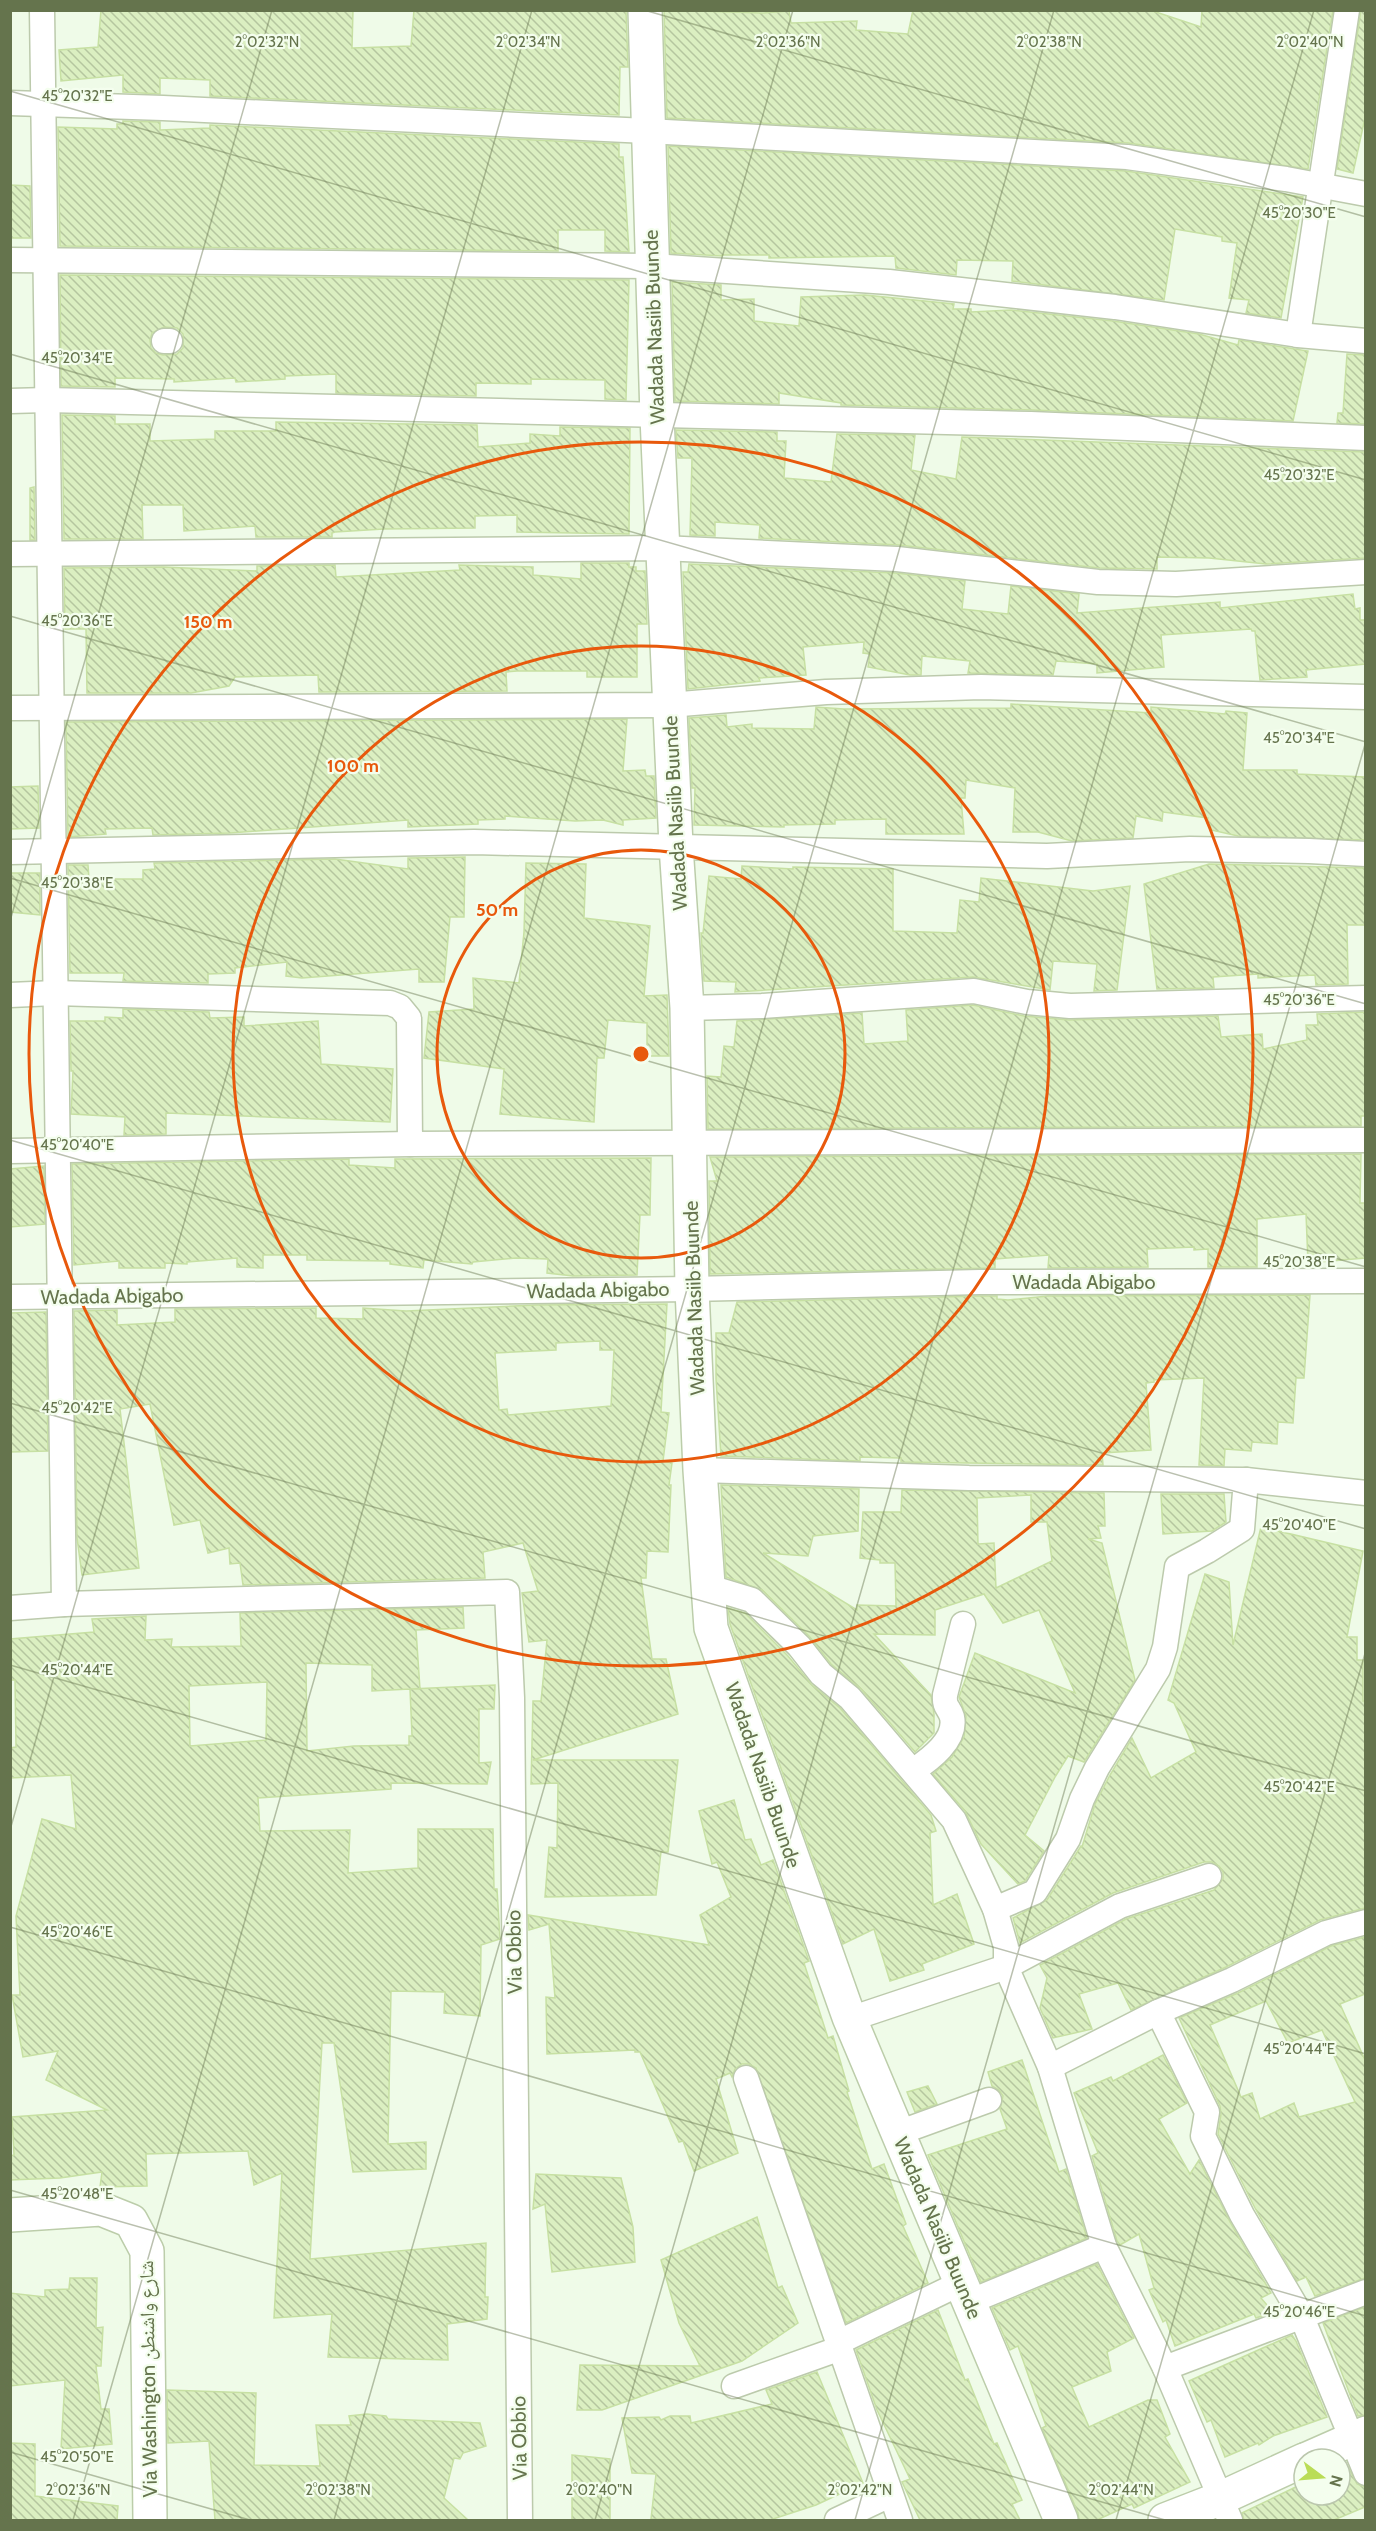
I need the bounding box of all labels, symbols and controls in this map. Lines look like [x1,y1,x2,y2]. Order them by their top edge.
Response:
text: 2°02'32"N [235,33,299,51]
text: 2°02'34"N [495,33,561,51]
text: 2°02'36"N [755,33,821,51]
text: 2°02'38"N [1016,33,1082,51]
text: 2°02'40"N [1276,33,1344,51]
text: 45°20'32"E [41,87,113,105]
text: 45°20'30"E [1262,204,1336,222]
street label: Wadada Nasiib Buunde [639,229,669,425]
text: 45°20'34"E [41,349,113,367]
text: 45°20'32"E [1263,466,1335,484]
text: 150 m [184,611,232,633]
text: 45°20'36"E [41,612,113,630]
street label: Wadada Nasiib Buunde [658,715,692,911]
text: 45°20'34"E [1263,729,1335,747]
text: 100 m [327,755,379,777]
text: 45°20'38"E [41,874,113,892]
text: 50 m [476,899,518,921]
text: 45°20'36"E [1263,991,1335,1009]
centre of rings [631,1044,651,1064]
text: 45°20'40"E [40,1136,114,1154]
street label: Wadada Nasiib Buunde [679,1200,709,1396]
text: 45°20'38"E [1263,1253,1335,1271]
street label: Wadada Abigabo [1013,1270,1155,1294]
street label: Wadada Abigabo [526,1277,670,1303]
street label: Wadada Abigabo [40,1283,184,1309]
text: 45°20'42"E [41,1399,113,1417]
text: 45°20'40"E [1262,1516,1336,1534]
text: 45°20'44"E [41,1661,113,1679]
street label: Wadada Nasiib Buunde [720,1679,806,1871]
text: 45°20'42"E [1263,1778,1335,1796]
street label: Via Obbio [501,1910,527,1994]
text: 45°20'46"E [41,1923,113,1941]
text: 45°20'44"E [1263,2040,1335,2058]
street label: Wadada Nasiib Buunde [889,2134,987,2322]
text: 45°20'48"E [41,2185,113,2203]
street label: Via Washington شارع واشنطن [134,2260,163,2498]
text: 45°20'46"E [1263,2303,1335,2321]
street label: Via Obbio [506,2396,532,2480]
north arrow [1292,2447,1352,2507]
text: 45°20'50"E [40,2448,114,2466]
text: N [1325,2473,1347,2489]
text: 2°02'36"N [45,2481,111,2499]
text: 2°02'38"N [305,2481,371,2499]
text: 2°02'40"N [565,2481,633,2499]
text: 2°02'42"N [828,2481,892,2499]
text: 2°02'44"N [1088,2481,1154,2499]

